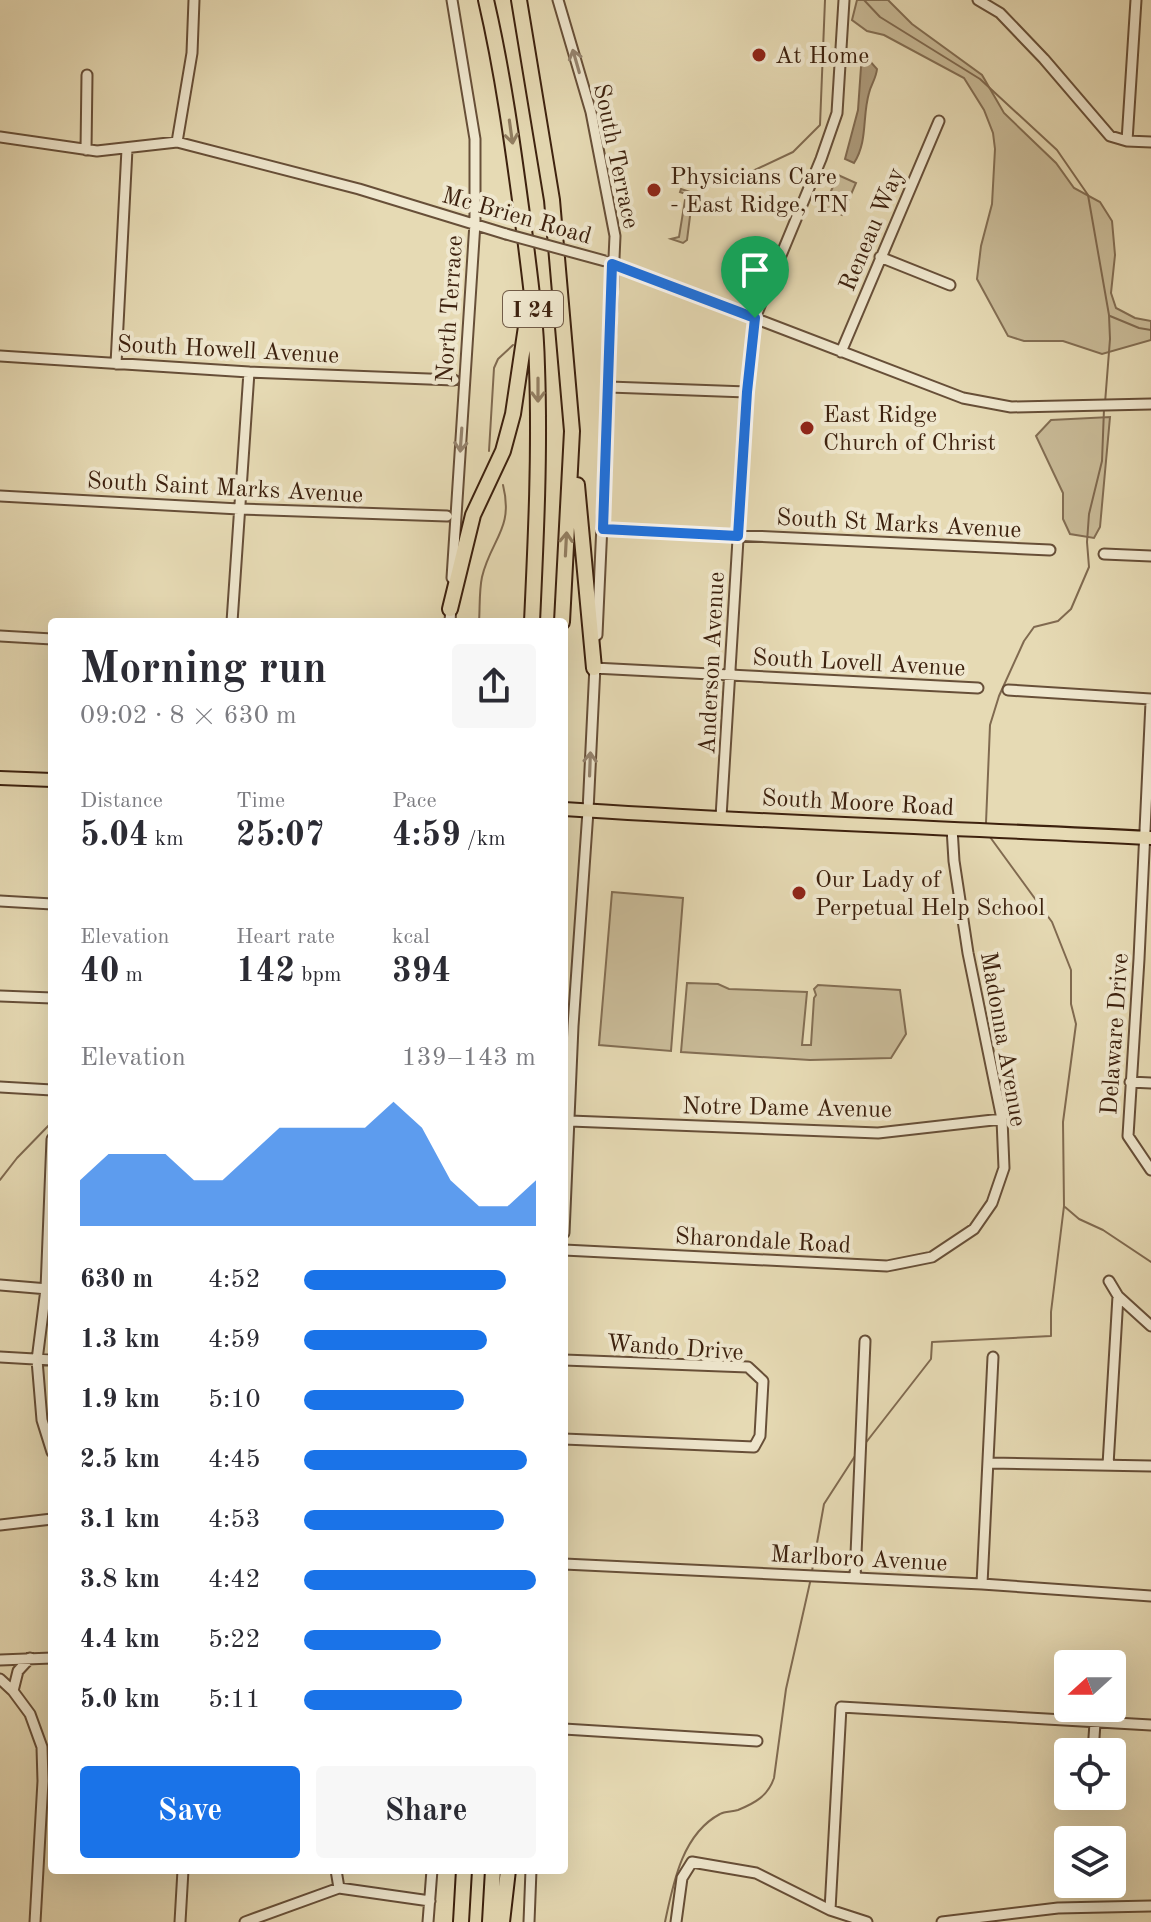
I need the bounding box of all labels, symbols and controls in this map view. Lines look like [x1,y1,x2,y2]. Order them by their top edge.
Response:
place label: At Home [775,45,869,69]
marker: At Home [750,46,768,64]
one-way arrow [568,49,583,75]
street label: South Terrace [588,82,642,231]
one-way arrow [504,118,519,144]
street label: Reneau Way [836,164,910,295]
place label: Physicians Care - East Ridge, TN [670,166,849,218]
marker: Physicians Care - East Ridge, TN [645,181,663,199]
street label: Mc Brien Road [439,184,594,250]
street label: North Terrace [434,234,468,384]
pin [721,236,789,318]
icon: arrive [733,248,777,292]
road number: I 24 [503,291,563,327]
street label: South Howell Avenue [116,333,340,369]
one-way arrow [530,376,545,403]
place label: East Ridge Church of Christ [823,404,996,456]
marker: East Ridge Church of Christ [798,419,816,437]
one-way arrow [453,426,468,453]
street label: South Saint Marks Avenue [86,470,364,508]
street label: South St Marks Avenue [776,507,1022,543]
one-way arrow [559,531,574,558]
street label: Anderson Avenue [696,571,730,755]
button: share [452,644,536,728]
street label: South Lovell Avenue [752,646,966,682]
text: Morning run [80,648,327,692]
text: 09:02 · 8 × 630 m [80,703,297,729]
one-way arrow [583,751,598,778]
street label: South Moore Road [761,787,955,821]
text: Distance [80,790,163,812]
text: Time [236,790,285,812]
text: Pace [392,790,437,812]
text: 5.04 [80,819,149,853]
text: 25:07 [236,819,324,853]
text: 4:59 [392,819,461,853]
text: km [149,828,184,850]
text: /km [461,828,506,850]
place label: Our Lady of Perpetual Help School [815,869,1045,921]
marker: Our Lady of Perpetual Help School [790,884,808,902]
text: Elevation [80,926,170,948]
text: Heart rate [236,926,335,948]
text: kcal [392,926,430,948]
street label: Madonna Avenue [975,950,1029,1129]
street label: Delaware Drive [1098,952,1134,1116]
text: 40 [80,955,119,989]
text: 142 [236,955,295,989]
text: 394 [392,955,451,989]
text: m [119,964,143,986]
text: bpm [295,964,341,986]
text: Elevation [80,1045,186,1071]
text: 139–143 m [401,1045,536,1071]
street label: Notre Dame Avenue [682,1095,892,1123]
street label: Sharondale Road [674,1225,852,1259]
text: 630 m [80,1267,153,1293]
text: 4:52 [208,1267,261,1293]
text: 1.3 km [80,1327,160,1353]
text: 4:59 [208,1327,261,1353]
street label: Wando Drive [606,1332,744,1366]
text: 1.9 km [80,1387,160,1413]
text: 5:10 [208,1387,261,1413]
text: 2.5 km [80,1447,160,1473]
text: 4:45 [208,1447,261,1473]
text: 3.1 km [80,1507,160,1533]
text: 4:53 [208,1507,261,1533]
street label: Marlboro Avenue [770,1543,948,1577]
text: 3.8 km [80,1567,160,1593]
text: 4:42 [208,1567,261,1593]
text: 4.4 km [80,1627,160,1653]
text: 5:22 [208,1627,261,1653]
north arrow [1054,1650,1126,1722]
map controls [1054,1650,1126,1898]
text: 5.0 km [80,1687,160,1713]
text: 5:11 [208,1687,261,1713]
button: locate [1054,1738,1126,1810]
button: Save [80,1766,300,1858]
button: Share [316,1766,536,1858]
button: layers [1054,1826,1126,1898]

